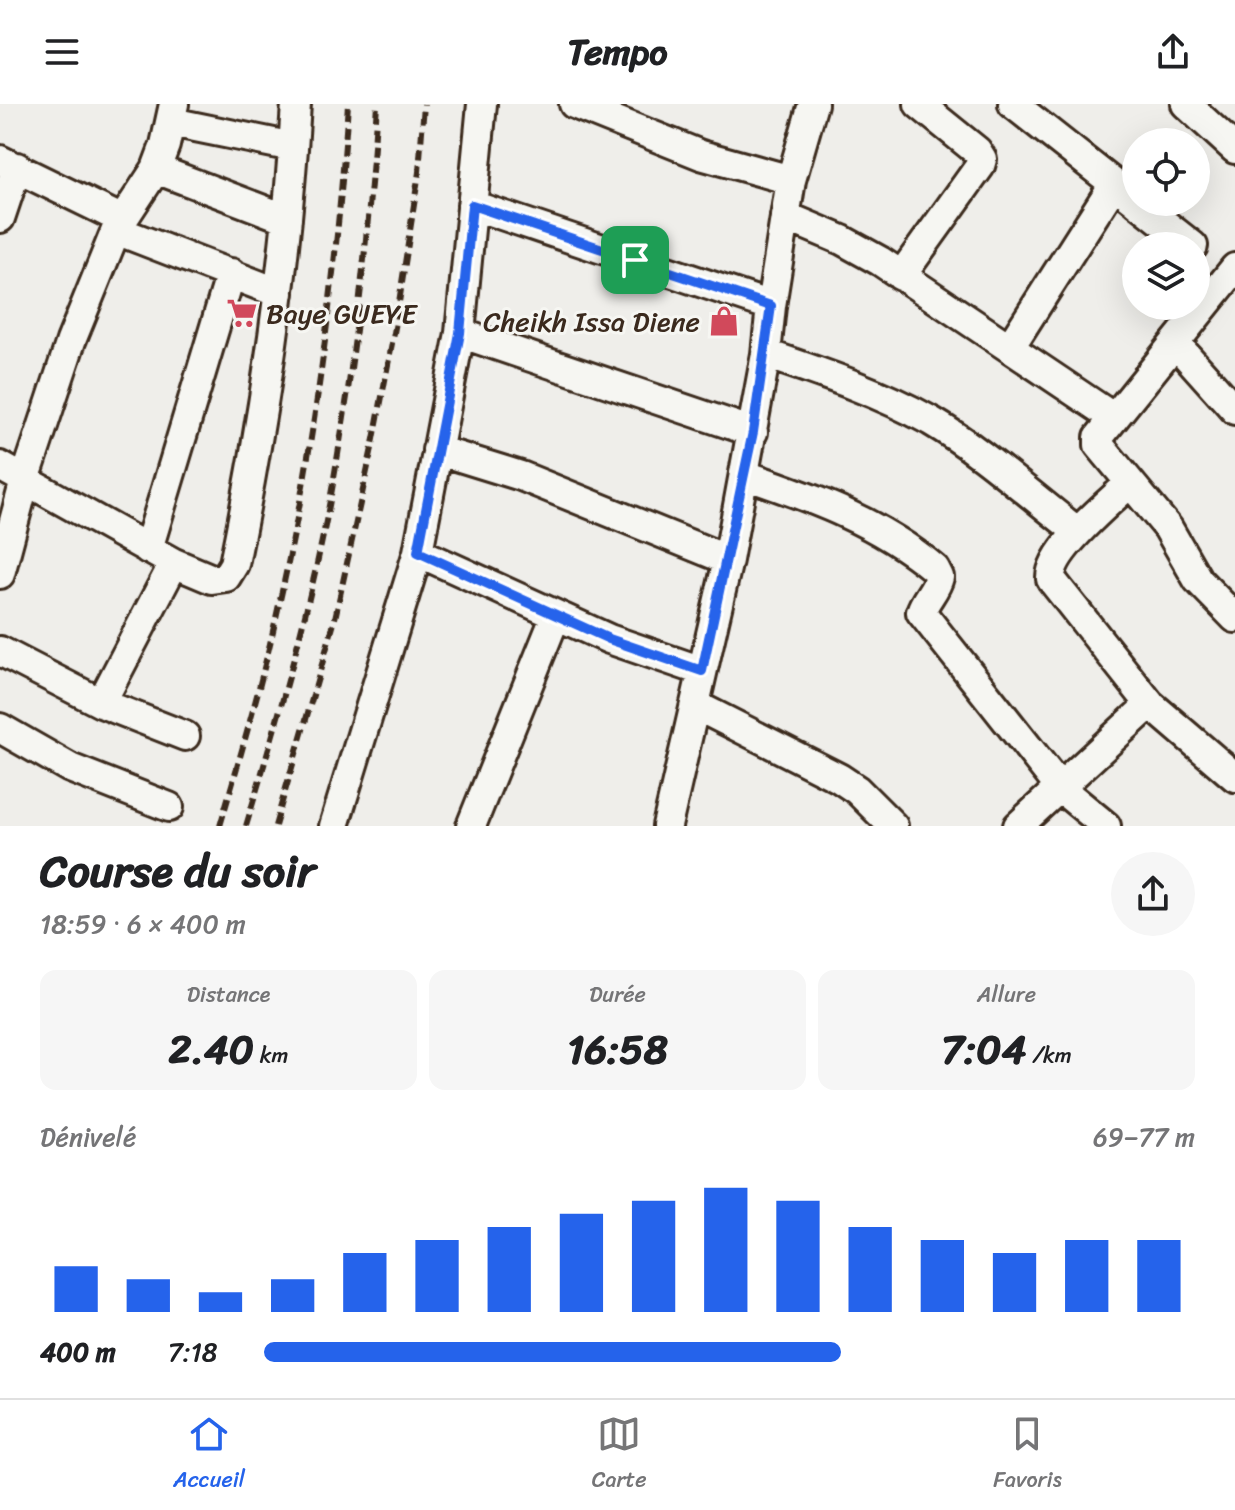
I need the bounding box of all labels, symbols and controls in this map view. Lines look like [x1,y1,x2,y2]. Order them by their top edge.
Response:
text: Tempo [567,20,668,84]
icon: menu [40,30,84,74]
icon: share [1151,30,1195,74]
map controls [1122,128,1210,320]
button: locate [1122,128,1210,216]
pin [601,226,669,294]
button: layers [1122,232,1210,320]
icon: arrive [613,238,657,282]
place label: Baye GUEYE [266,289,418,338]
supermarket icon: Baye GUEYE [225,296,259,330]
place label: Cheikh Issa Diene [483,297,700,346]
shop icon: Cheikh Issa Diene [707,304,741,338]
text: Course du soir [40,832,315,910]
button: share [1111,852,1195,936]
text: 18:59 · 6 × 400 m [40,901,246,947]
text: Distance [187,975,270,1014]
text: Durée [589,975,646,1014]
text: Allure [977,975,1036,1014]
text: 2.40 [169,1014,254,1085]
text: 16:58 [567,1014,668,1085]
text: 7:04 [941,1014,1026,1085]
text: km [254,1036,288,1075]
text: /km [1026,1036,1072,1075]
text: Dénivelé [40,1114,136,1160]
text: 69–77 m [1093,1114,1195,1160]
text: 400 m [40,1329,116,1375]
text: 7:18 [168,1329,218,1375]
tab: Accueil [173,1412,245,1499]
tab: Carte [592,1412,647,1499]
tab: Favoris [993,1412,1062,1499]

